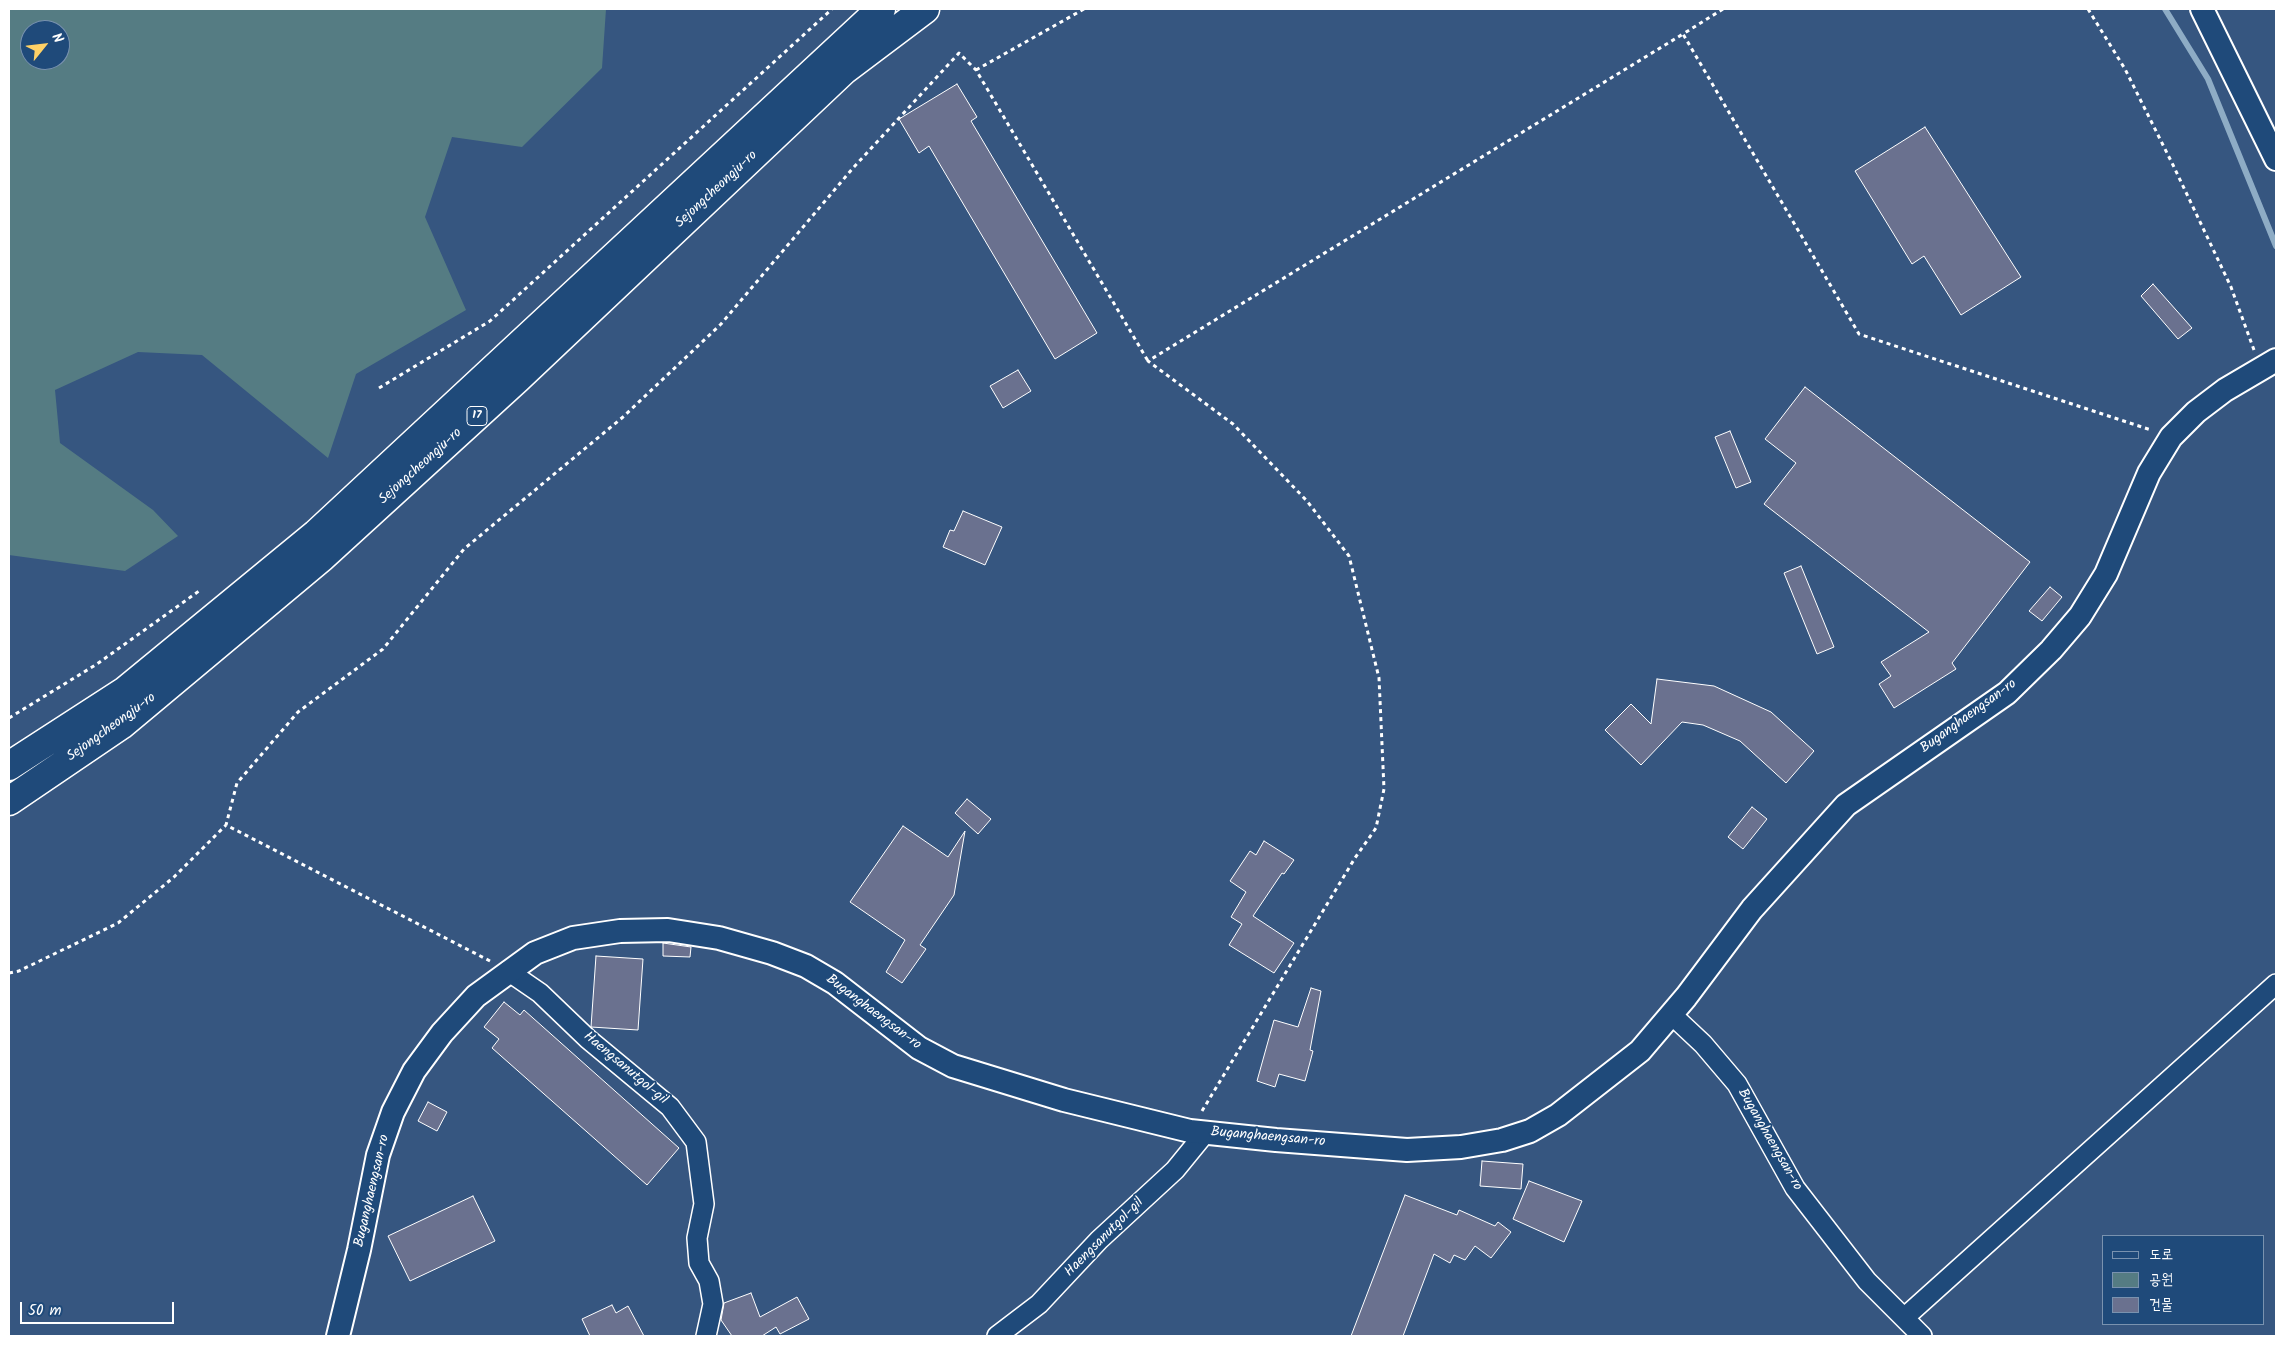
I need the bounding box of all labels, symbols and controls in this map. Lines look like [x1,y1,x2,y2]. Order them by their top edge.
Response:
north arrow [20,20,70,70]
text: N [45,29,69,47]
street label: Sejongcheongju-ro [673,148,761,232]
road number: 17 [467,406,487,426]
street label: Sejongcheongju-ro [376,425,466,509]
street label: Buganghaengsan-ro [1918,676,2020,758]
street label: Sejongcheongju-ro [64,690,160,766]
street label: Buganghaengsan-ro [822,972,924,1054]
street label: Haengsanutgol-gil [579,1029,671,1109]
street label: Buganghaengsan-ro [1733,1086,1805,1194]
street label: Buganghaengsan-ro [1210,1125,1326,1151]
street label: Buganghaengsan-ro [352,1133,394,1249]
street label: Haengsanutgol-gil [1062,1195,1148,1281]
legend [2102,1235,2265,1325]
text: 도로 [2149,1243,2173,1267]
text: 공원 [2149,1268,2173,1292]
scale bar [22,1292,176,1324]
text: 건물 [2149,1293,2173,1317]
text: 50 m [28,1299,62,1323]

